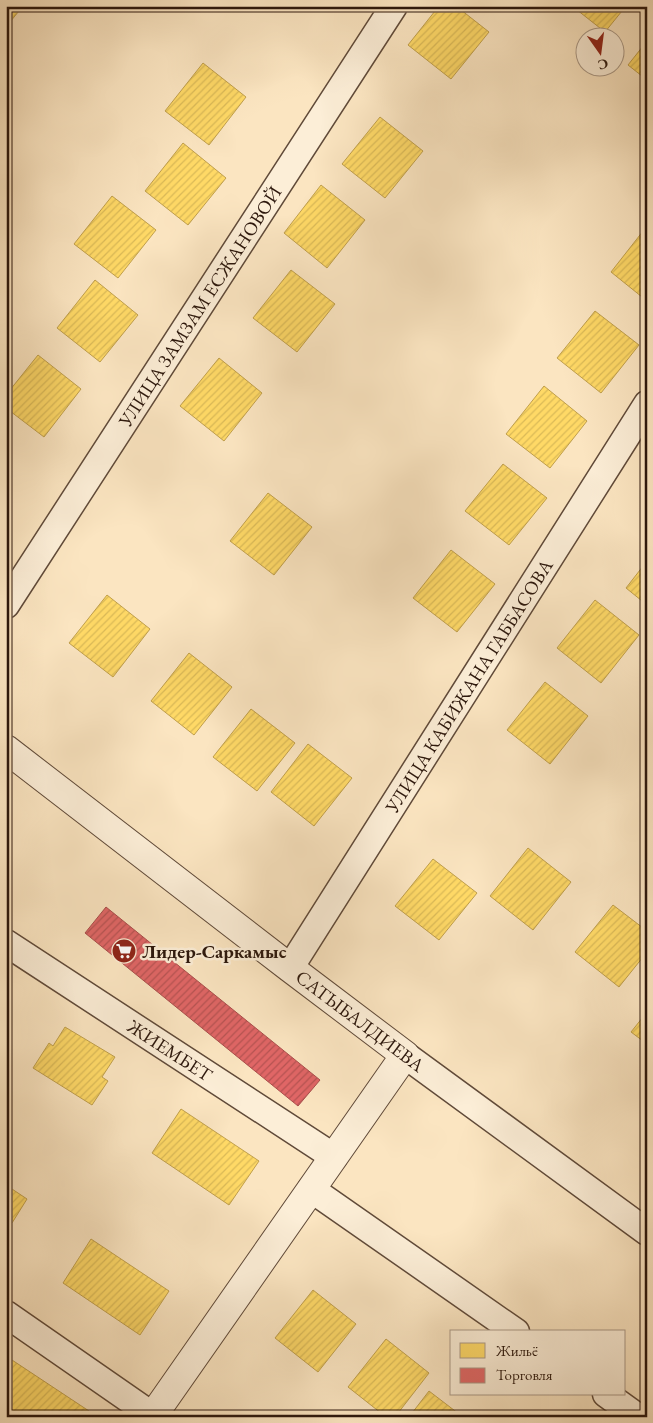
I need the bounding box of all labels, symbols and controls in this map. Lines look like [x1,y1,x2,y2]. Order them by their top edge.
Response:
north arrow [576,28,626,78]
text: С [596,55,610,75]
street label: УЛИЦА ЗАМЗАМ ЕСЖАНОВОЙ [112,181,287,432]
street label: УЛИЦА КАБИЖАНА ГАББАСОВА [378,553,559,818]
supermarket icon: Лидер-Саркамыс [111,938,137,964]
place label: Лидер-Саркамыс [142,939,287,964]
street label: САТЫБАЛДИЕВА [291,964,430,1078]
street label: ЖИЕМБЕТ [122,1013,218,1087]
legend [450,1330,626,1396]
text: Жильё [495,1341,538,1360]
text: Торговля [496,1365,553,1384]

